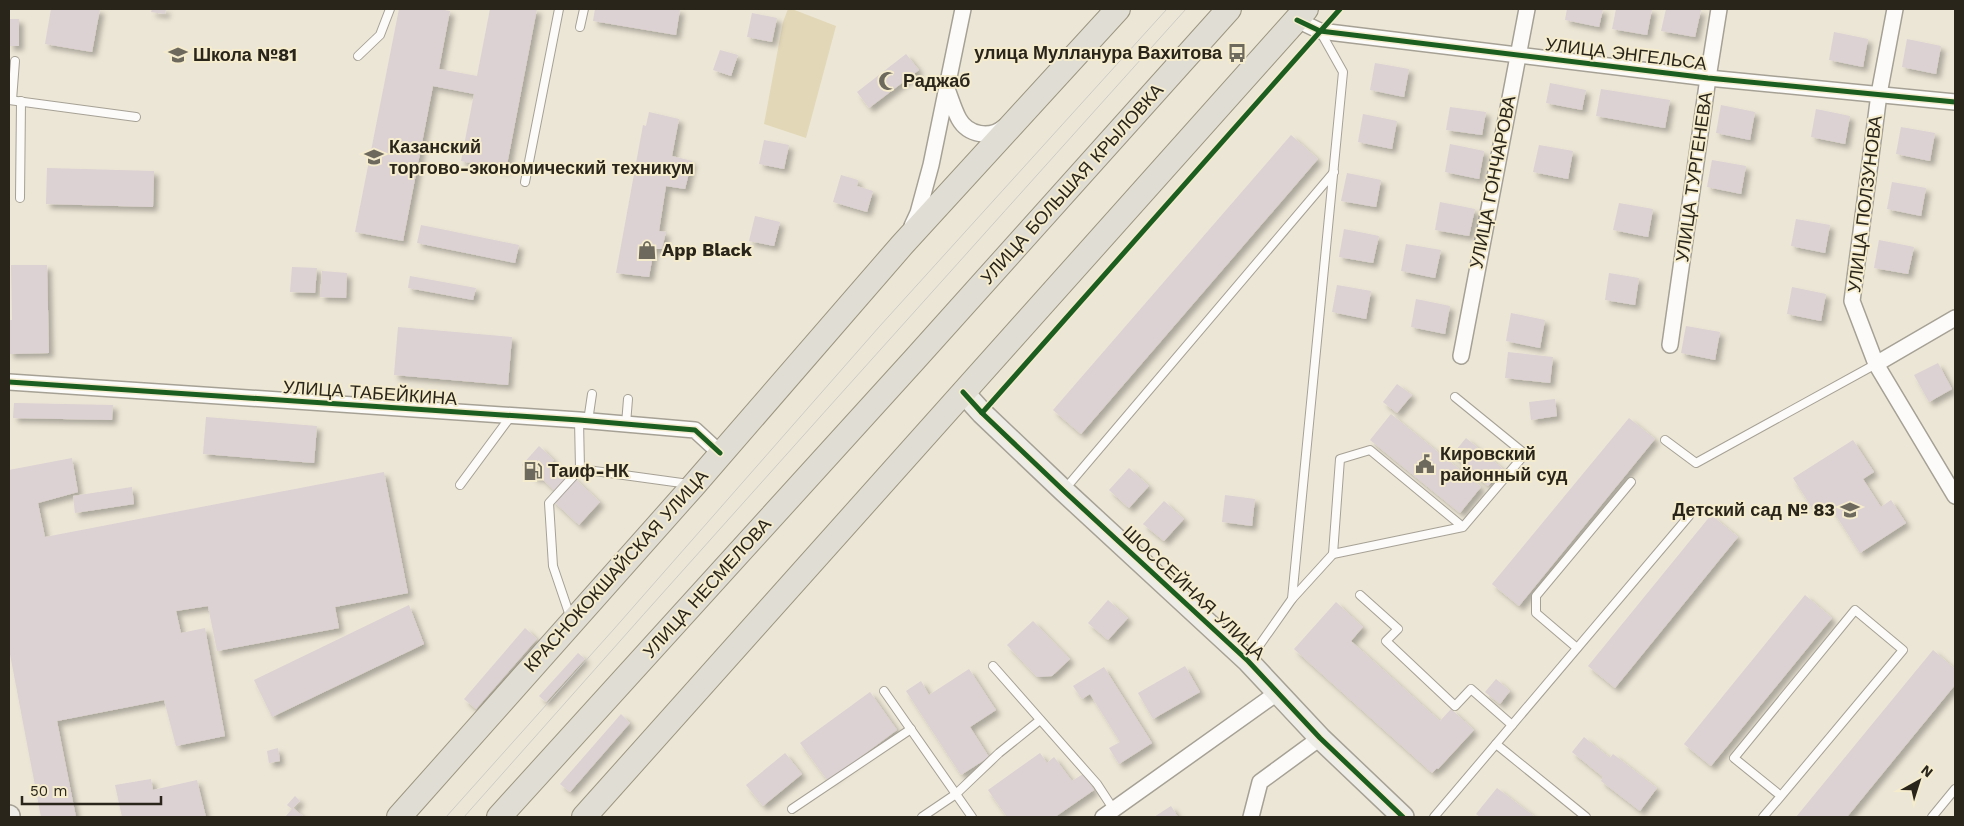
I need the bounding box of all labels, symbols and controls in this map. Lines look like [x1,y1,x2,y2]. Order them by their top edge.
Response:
street label: УЛИЦА ЭНГЕЛЬСА [1544,33,1708,74]
place label: улица Мулланура Вахитова [974,42,1223,63]
bus stop icon: улица Мулланура Вахитова [1226,42,1248,64]
school or university icon: Школа №81 [167,44,189,66]
place label: Школа №81 [193,44,297,65]
mosque icon: Раджаб [877,70,899,92]
place label: Раджаб [903,70,970,91]
street label: УЛИЦА БОЛЬШАЯ КРЫЛОВКА [976,79,1167,288]
street label: УЛИЦА ТУРГЕНЕВА [1671,90,1716,263]
street label: УЛИЦА ГОНЧАРОВА [1465,94,1520,270]
street label: УЛИЦА ПОЛЗУНОВА [1843,114,1886,294]
place label: Казанский торгово-экономический техникум [389,136,694,178]
school or university icon: Казанский торгово-экономический техникум [363,146,385,168]
shop icon: App Black [636,239,658,261]
place label: App Black [662,239,753,260]
street label: УЛИЦА ТАБЕЙКИНА [282,376,458,409]
place label: Кировский районный суд [1440,443,1568,485]
public building icon: Кировский районный суд [1414,453,1436,475]
fuel station icon: Таиф-НК [522,460,544,482]
place label: Таиф-НК [548,460,630,481]
street label: КРАСНОКОКШАЙСКАЯ УЛИЦА [519,465,712,676]
place label: Детский сад № 83 [1673,499,1835,520]
school or university icon: Детский сад № 83 [1839,499,1861,521]
street label: УЛИЦА НЕСМЕЛОВА [638,513,775,662]
street label: ШОССЕЙНАЯ УЛИЦА [1119,521,1270,664]
north arrow [1894,756,1944,806]
text: N [1918,761,1936,780]
scale bar [22,774,161,806]
text: 50 m [30,782,67,800]

